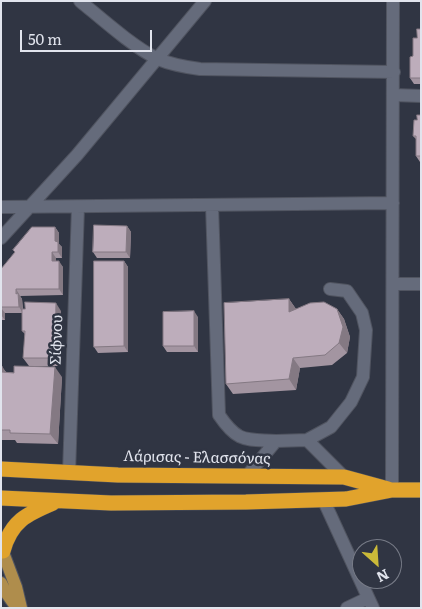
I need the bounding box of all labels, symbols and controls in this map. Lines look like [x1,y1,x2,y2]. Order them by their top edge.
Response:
scale bar [22,20,155,52]
text: 50 m [28,27,62,50]
street label: Σίφνου [47,314,67,366]
street label: Λάρισας - Ελασσόνας [123,448,271,468]
north arrow [352,539,402,589]
text: N [373,565,393,588]

